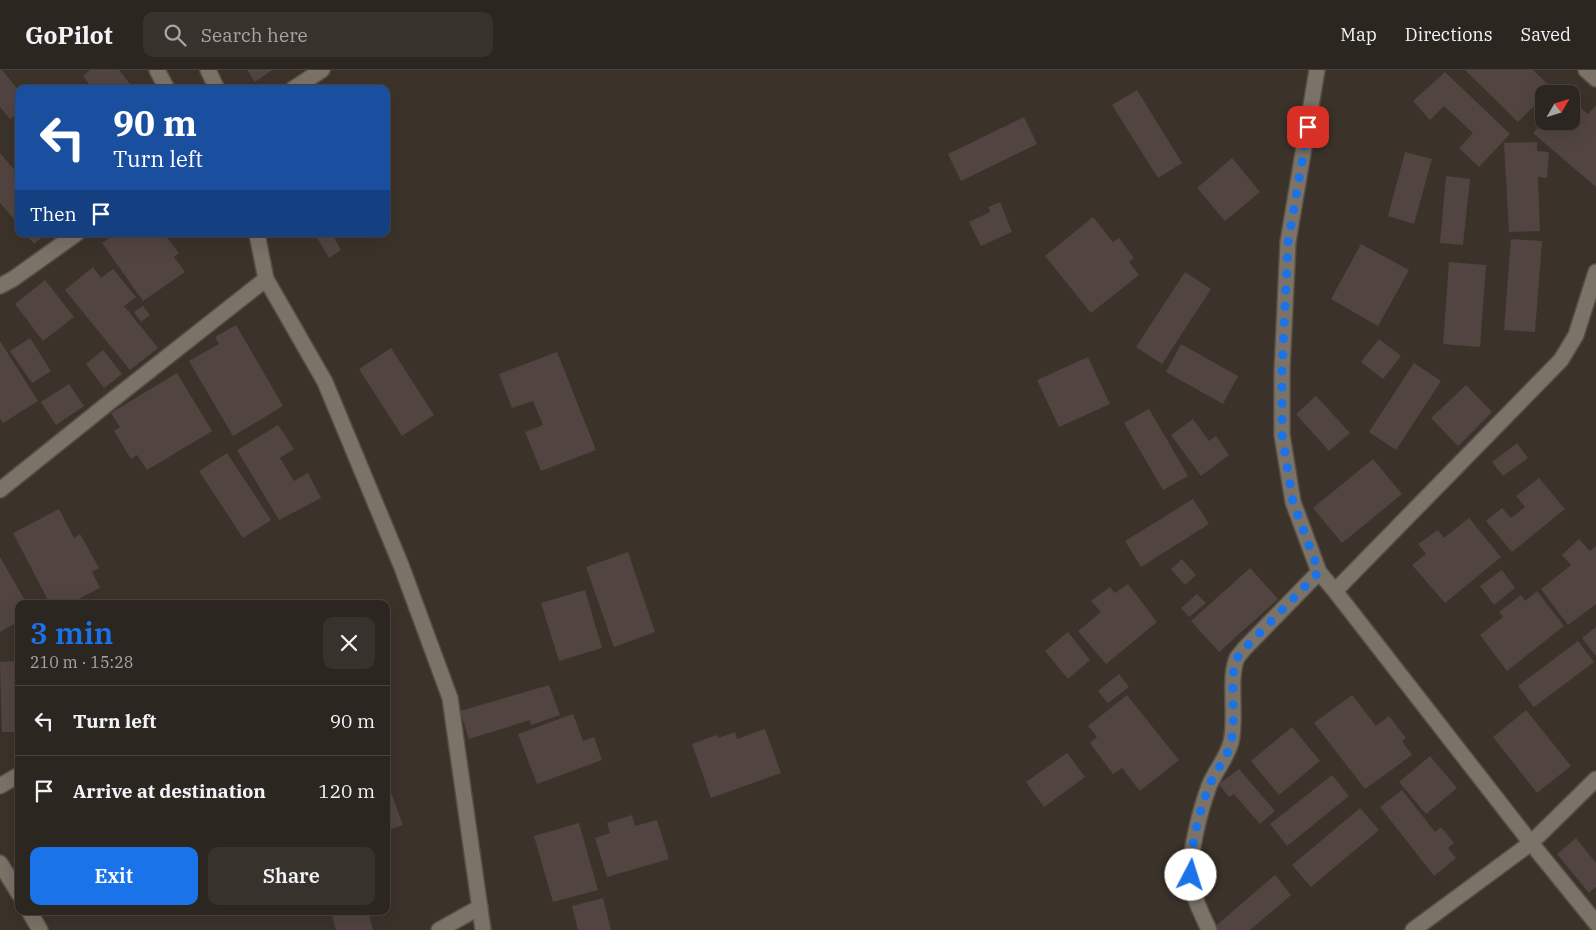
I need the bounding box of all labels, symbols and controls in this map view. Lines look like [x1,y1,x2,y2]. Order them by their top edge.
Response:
search box [143,12,493,57]
text: GoPilot [25,19,113,51]
icon: search [161,21,189,49]
text: Search here [201,23,308,47]
text: Map [1340,23,1377,46]
text: Directions [1405,23,1493,46]
text: Saved [1521,23,1571,46]
north arrow [1535,85,1580,130]
map controls [1535,85,1580,130]
text: 90 m [113,100,197,146]
icon: left [30,105,95,170]
pin [1287,106,1329,148]
icon: arrive [1294,113,1322,141]
text: Turn left [113,144,203,173]
icon: arrive [87,200,115,228]
text: Then [30,202,77,226]
text: 3 min [30,613,113,652]
button: close [323,617,375,669]
text: 210 m · 15:28 [30,652,133,672]
icon: left [30,707,58,735]
text: Turn left [73,709,156,733]
text: 90 m [330,709,375,733]
icon: arrive [30,777,58,805]
text: Arrive at destination [73,779,266,803]
text: 120 m [318,779,375,803]
button: Exit [30,847,198,905]
button: Share [208,847,375,905]
position arrow [1164,848,1216,900]

